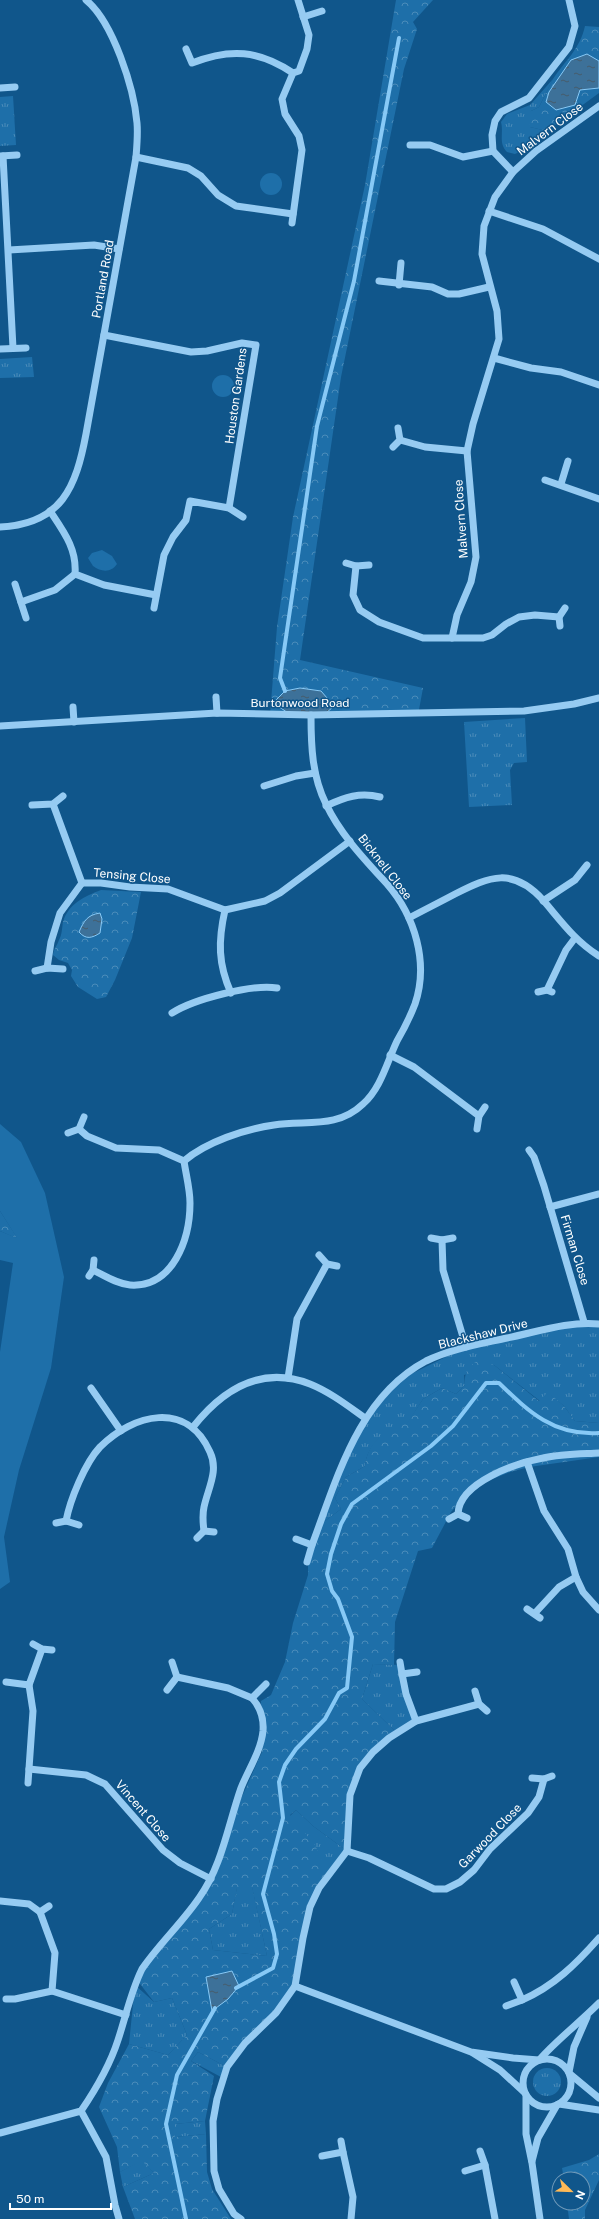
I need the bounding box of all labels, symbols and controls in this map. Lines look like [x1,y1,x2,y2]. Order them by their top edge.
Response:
street label: Malvern Close [514,99,586,158]
street label: Portland Road [89,239,117,319]
street label: Houston Gardens [222,347,250,445]
street label: Malvern Close [451,479,471,559]
street label: Burtonwood Road [251,696,349,710]
street label: Bicknell Close [355,832,415,903]
street label: Tensing Close [93,866,171,886]
street label: Firman Close [558,1213,592,1287]
street label: Blackshaw Drive [437,1316,529,1352]
street label: Vincent Close [113,1777,174,1845]
street label: Garwood Close [456,1801,524,1871]
north arrow [551,2171,591,2211]
scale bar [10,2185,111,2211]
text: N [573,2189,587,2201]
text: 50 m [16,2192,44,2206]

